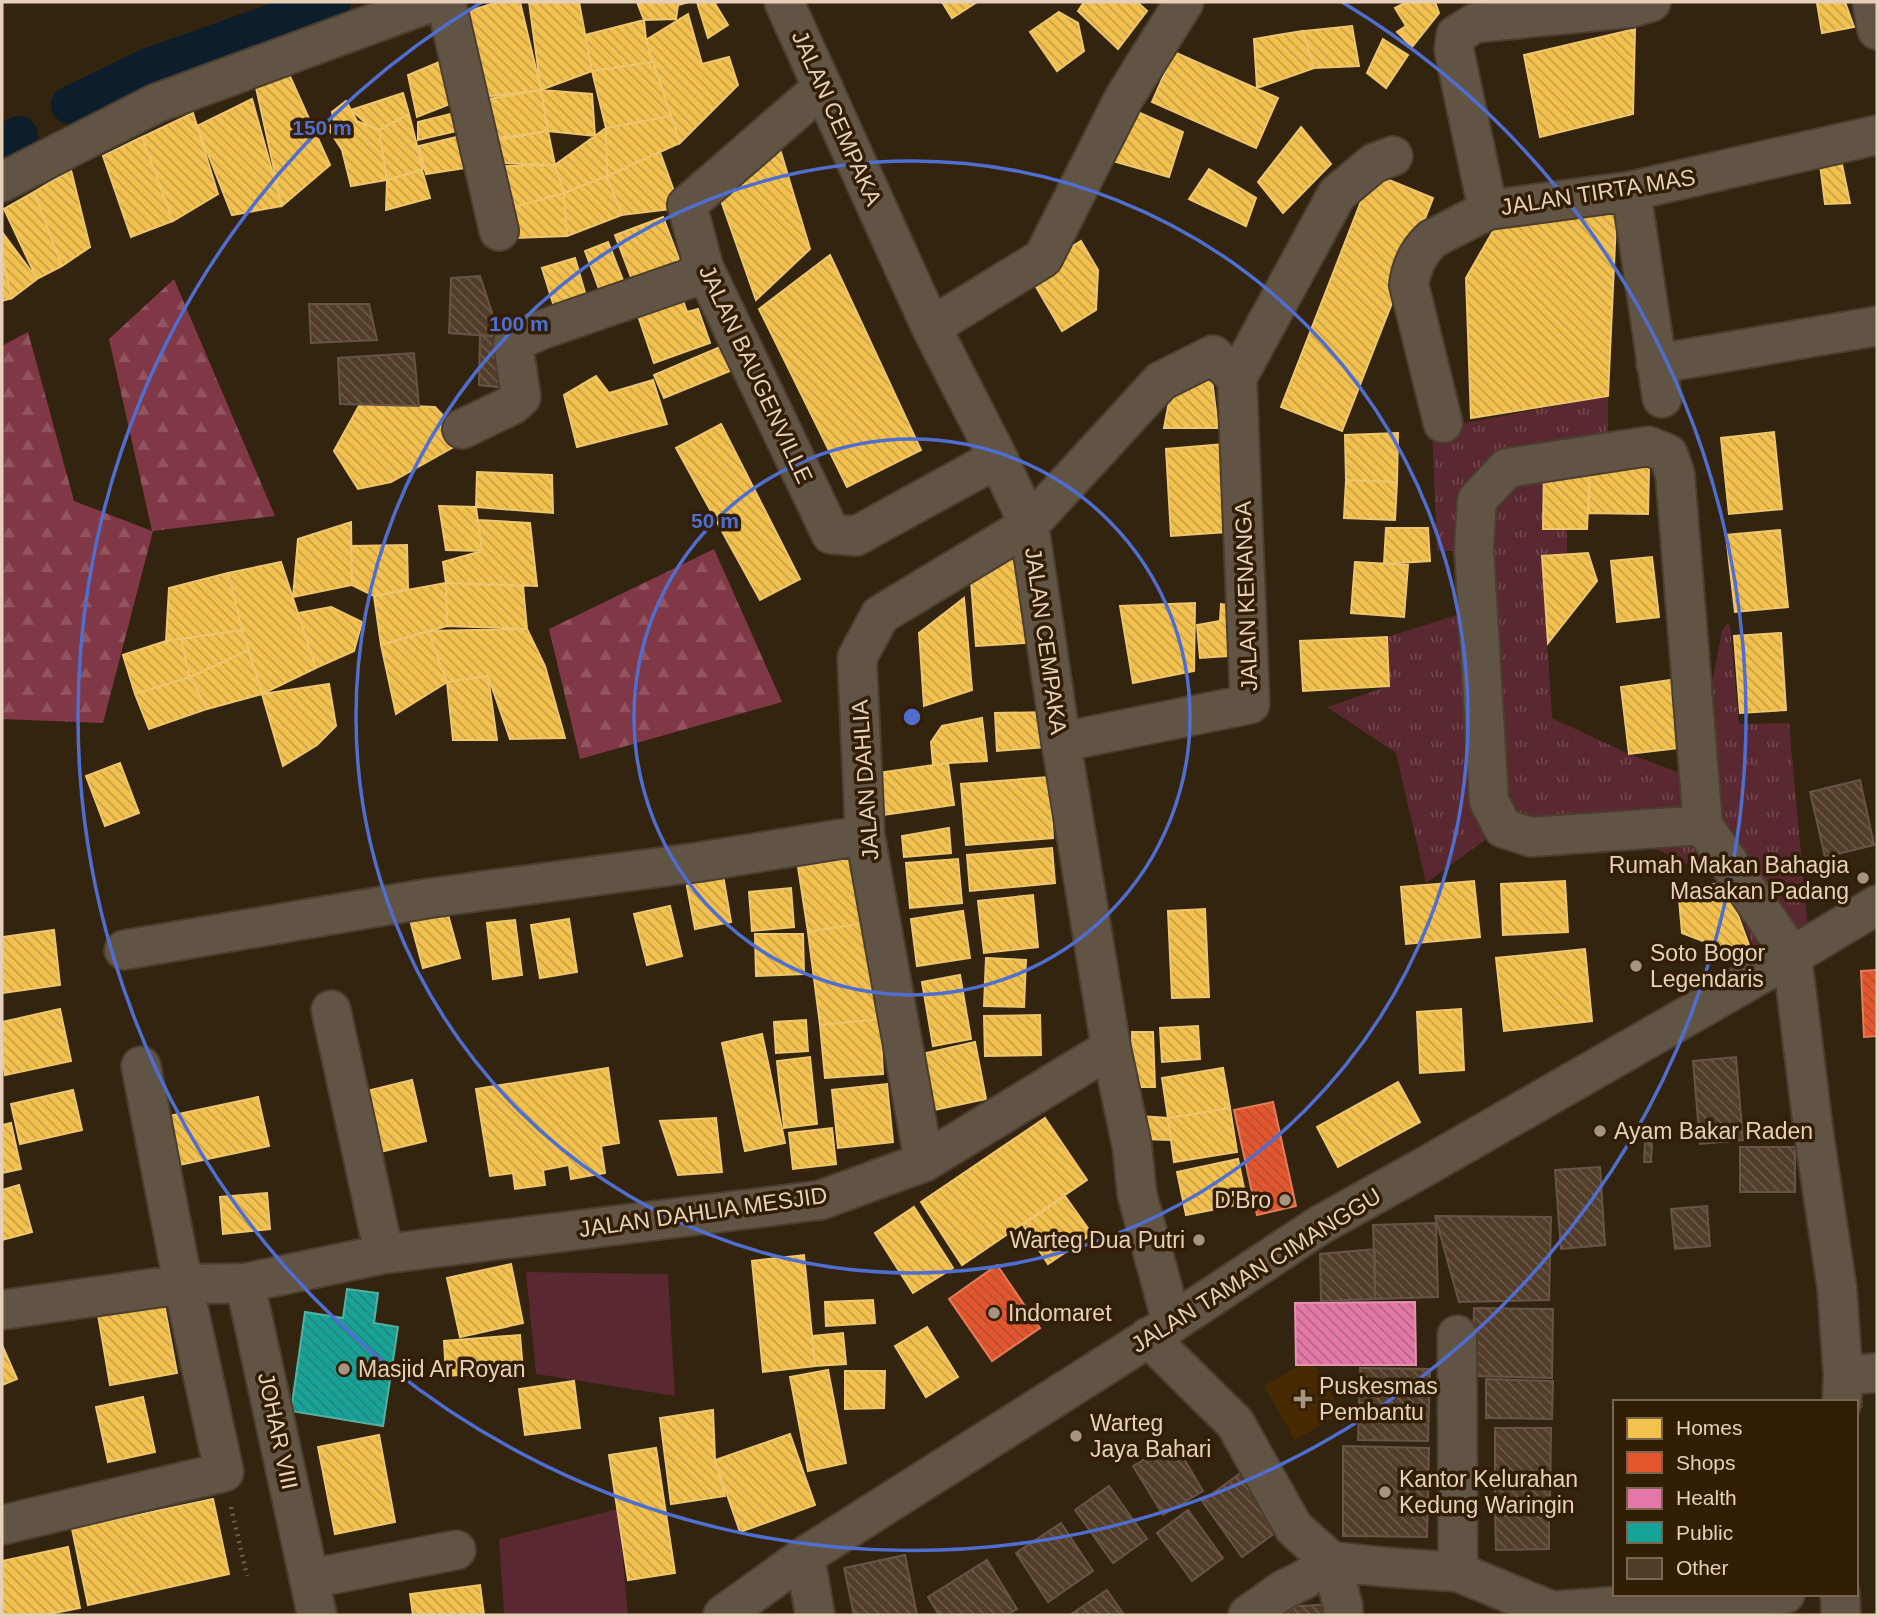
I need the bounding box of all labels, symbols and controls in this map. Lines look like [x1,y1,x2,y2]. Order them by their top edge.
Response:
street label: JALAN CEMPAKA [787,26,888,210]
text: 150 m [292,116,352,139]
street label: JALAN TIRTA MAS [1499,164,1697,220]
street label: JALAN BAUGENVILLE [694,261,818,487]
text: 100 m [489,312,549,335]
street label: JALAN KENANGA [1230,500,1262,692]
text: 50 m [691,509,739,532]
street label: JALAN CEMPAKA [1020,546,1072,737]
street label: JALAN DAHLIA [846,698,884,861]
centre of rings [900,705,924,729]
place label: Rumah Makan Bahagia Masakan Padang [1609,852,1849,904]
marker: Rumah Makan Bahagia Masakan Padang [1855,870,1871,886]
place label: Soto Bogor Legendaris [1650,940,1765,992]
marker: Soto Bogor Legendaris [1628,958,1644,974]
place label: Ayam Bakar Raden [1614,1118,1813,1144]
marker: Ayam Bakar Raden [1592,1123,1608,1139]
street label: JALAN DAHLIA MESJID [577,1182,829,1242]
street label: JALAN TAMAN CIMANGGU [1126,1182,1386,1358]
place label: D'Bro [1214,1187,1271,1213]
marker: D'Bro [1277,1192,1293,1208]
place label: Warteg Dua Putri [1009,1227,1185,1253]
marker: Warteg Dua Putri [1191,1232,1207,1248]
place label: Indomaret [1008,1300,1112,1326]
marker: Indomaret [986,1305,1002,1321]
place label: Masjid Ar Royan [358,1356,525,1382]
marker: Masjid Ar Royan [336,1361,352,1377]
street label: JOHAR VIII [253,1370,303,1492]
place label: Puskesmas Pembantu [1319,1373,1438,1425]
marker: Puskesmas Pembantu [1293,1389,1313,1409]
legend [1613,1400,1858,1596]
place label: Warteg Jaya Bahari [1090,1410,1211,1462]
text: Homes [1676,1416,1743,1439]
marker: Warteg Jaya Bahari [1068,1428,1084,1444]
text: Shops [1676,1451,1736,1474]
place label: Kantor Kelurahan Kedung Waringin [1399,1466,1578,1518]
marker: Kantor Kelurahan Kedung Waringin [1377,1484,1393,1500]
text: Health [1676,1486,1737,1509]
text: Public [1676,1521,1733,1544]
text: Other [1676,1556,1729,1579]

